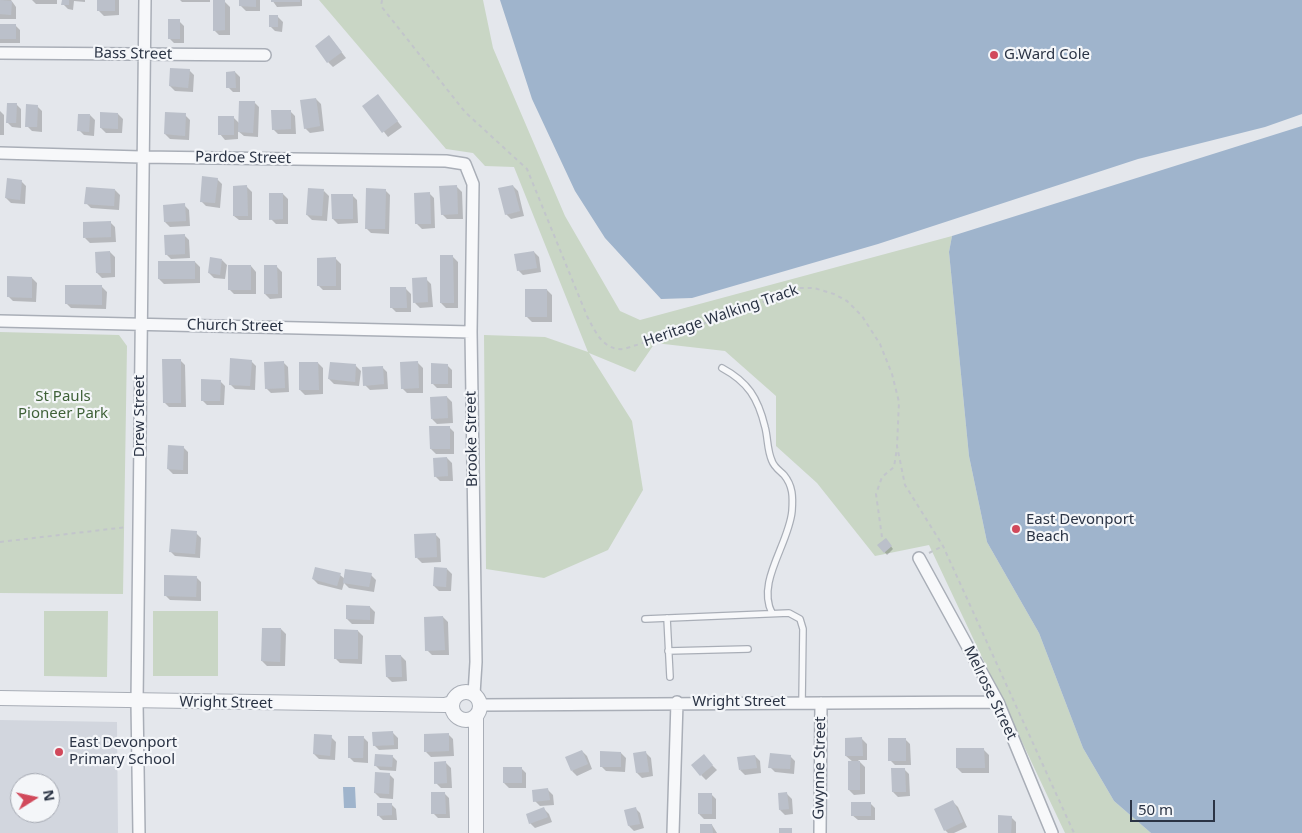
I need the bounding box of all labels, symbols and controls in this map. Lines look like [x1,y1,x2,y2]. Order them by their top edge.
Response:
street label: Bass Street [94,44,172,64]
place label: G.Ward Cole [1004,46,1090,64]
marker: G.Ward Cole [988,49,1000,61]
street label: Pardoe Street [195,148,291,168]
street label: Heritage Walking Track [641,281,801,351]
street label: Church Street [187,316,283,336]
street label: Drew Street [131,375,149,457]
park label: St Pauls Pioneer Park [18,388,108,423]
street label: Brooke Street [462,391,482,487]
place label: East Devonport Beach [1026,511,1134,546]
marker: East Devonport Beach [1010,523,1022,535]
street label: Melrose Street [959,643,1021,743]
street label: Wright Street [179,693,273,713]
street label: Wright Street [692,693,786,711]
street label: Gwynne Street [810,716,830,820]
place label: East Devonport Primary School [69,734,177,769]
marker: East Devonport Primary School [53,746,65,758]
north arrow [10,773,60,823]
text: N [39,788,60,803]
scale bar [1132,790,1217,822]
text: 50 m [1138,799,1173,819]

